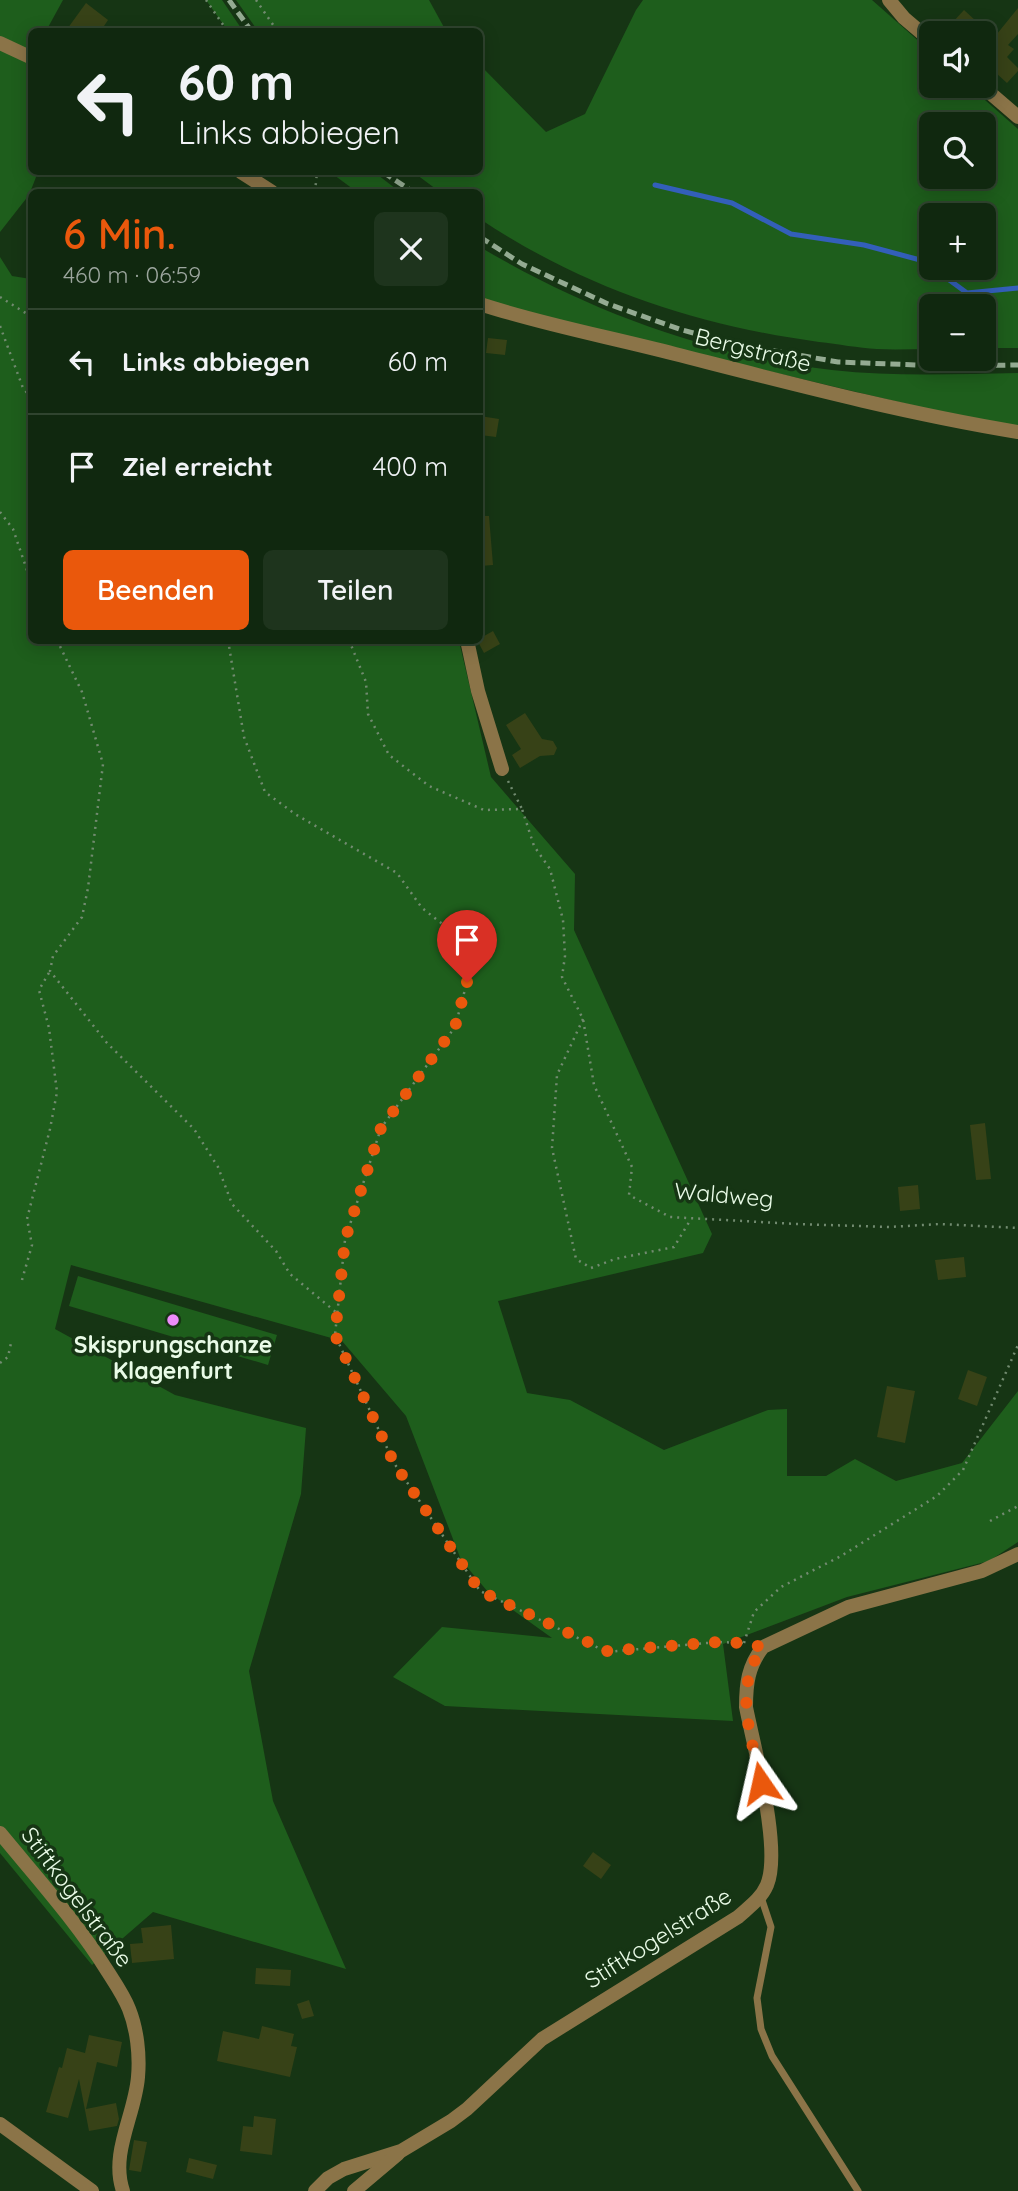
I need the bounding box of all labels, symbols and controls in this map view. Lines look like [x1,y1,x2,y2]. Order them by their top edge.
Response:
map controls [919,21,996,371]
button: sound [919,21,996,98]
text: 60 m [178,51,294,112]
icon: left [63,56,154,147]
text: Links abbiegen [178,112,400,152]
button: search [919,112,996,189]
button: + [919,203,996,280]
text: 6 Min. [63,207,176,260]
button: close [374,212,448,286]
text: 460 m · 06:59 [63,260,201,289]
button: − [919,294,996,371]
street label: Bergstraße [692,321,814,378]
icon: left [63,343,101,381]
text: Links abbiegen [122,345,310,378]
text: 60 m [388,345,448,378]
icon: arrive [63,448,101,486]
text: Ziel erreicht [122,450,273,483]
text: 400 m [373,450,448,483]
button: Beenden [63,550,249,630]
button: Teilen [263,550,448,630]
pin [437,910,497,982]
icon: arrive [448,921,486,959]
street label: Waldweg [673,1176,775,1213]
marker: Skisprungschanze Klagenfurt [165,1312,181,1328]
place label: Skisprungschanze Klagenfurt [74,1330,272,1385]
position arrow [724,1746,798,1820]
street label: Stiftkogelstraße [15,1821,139,1972]
street label: Stiftkogelstraße [579,1881,737,1994]

